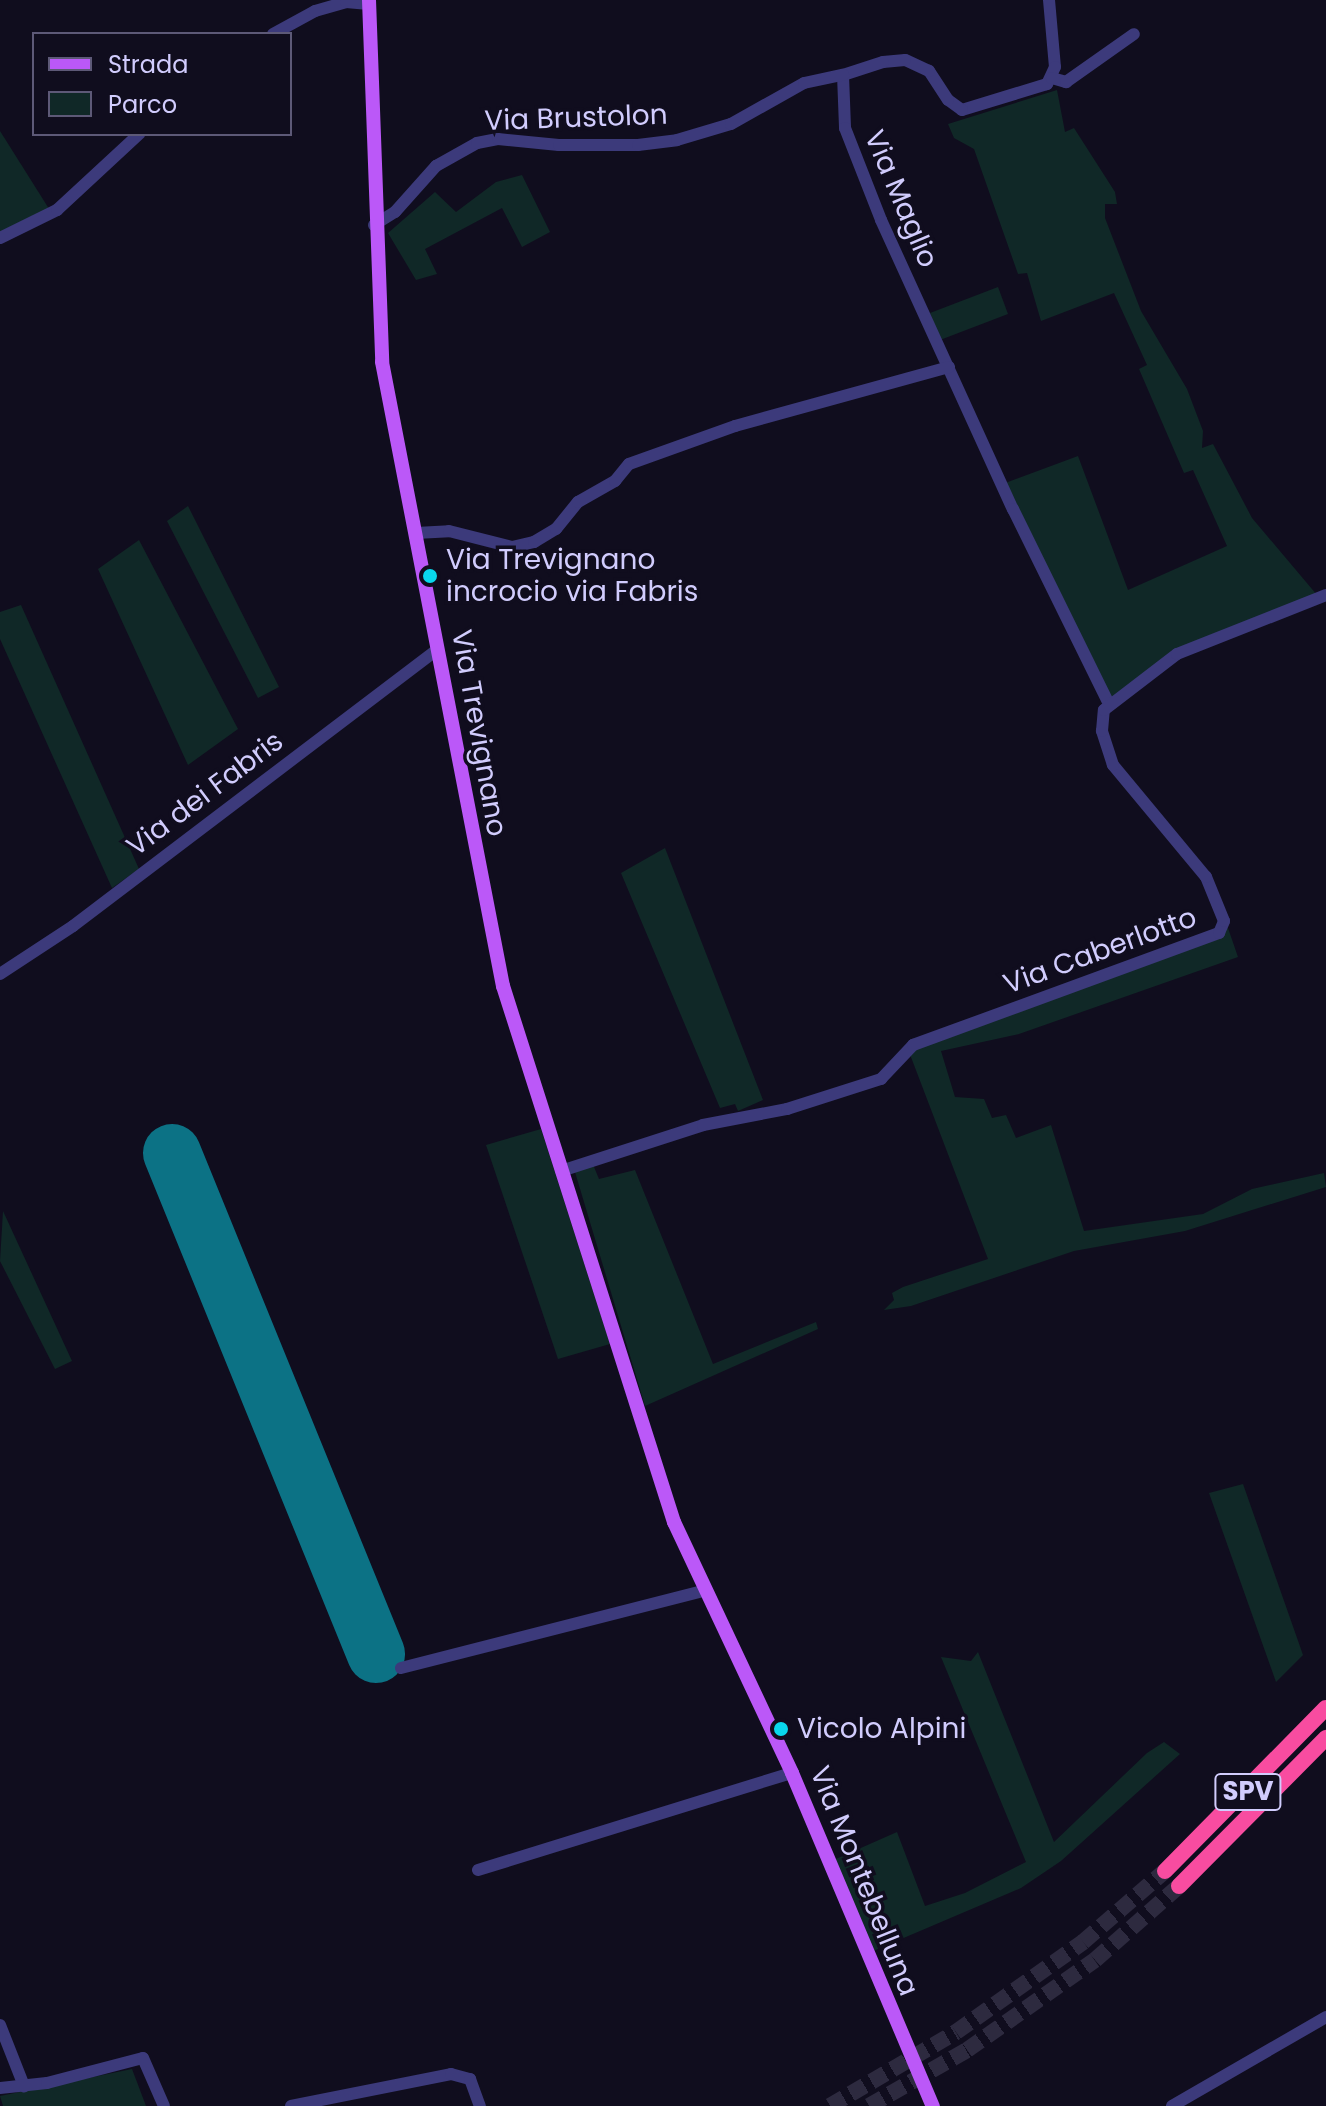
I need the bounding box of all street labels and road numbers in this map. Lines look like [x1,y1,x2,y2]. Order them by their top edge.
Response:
street label: Via Brustolon [484,98,668,138]
street label: Via Maglio [857,125,945,273]
street label: Via Trevignano [444,627,514,839]
street label: Via dei Fabris [120,724,290,864]
street label: Via Caberlotto [999,901,1201,1001]
street label: Via Montebelluna [803,1761,925,2001]
road number: SPV [1214,1770,1282,1814]

